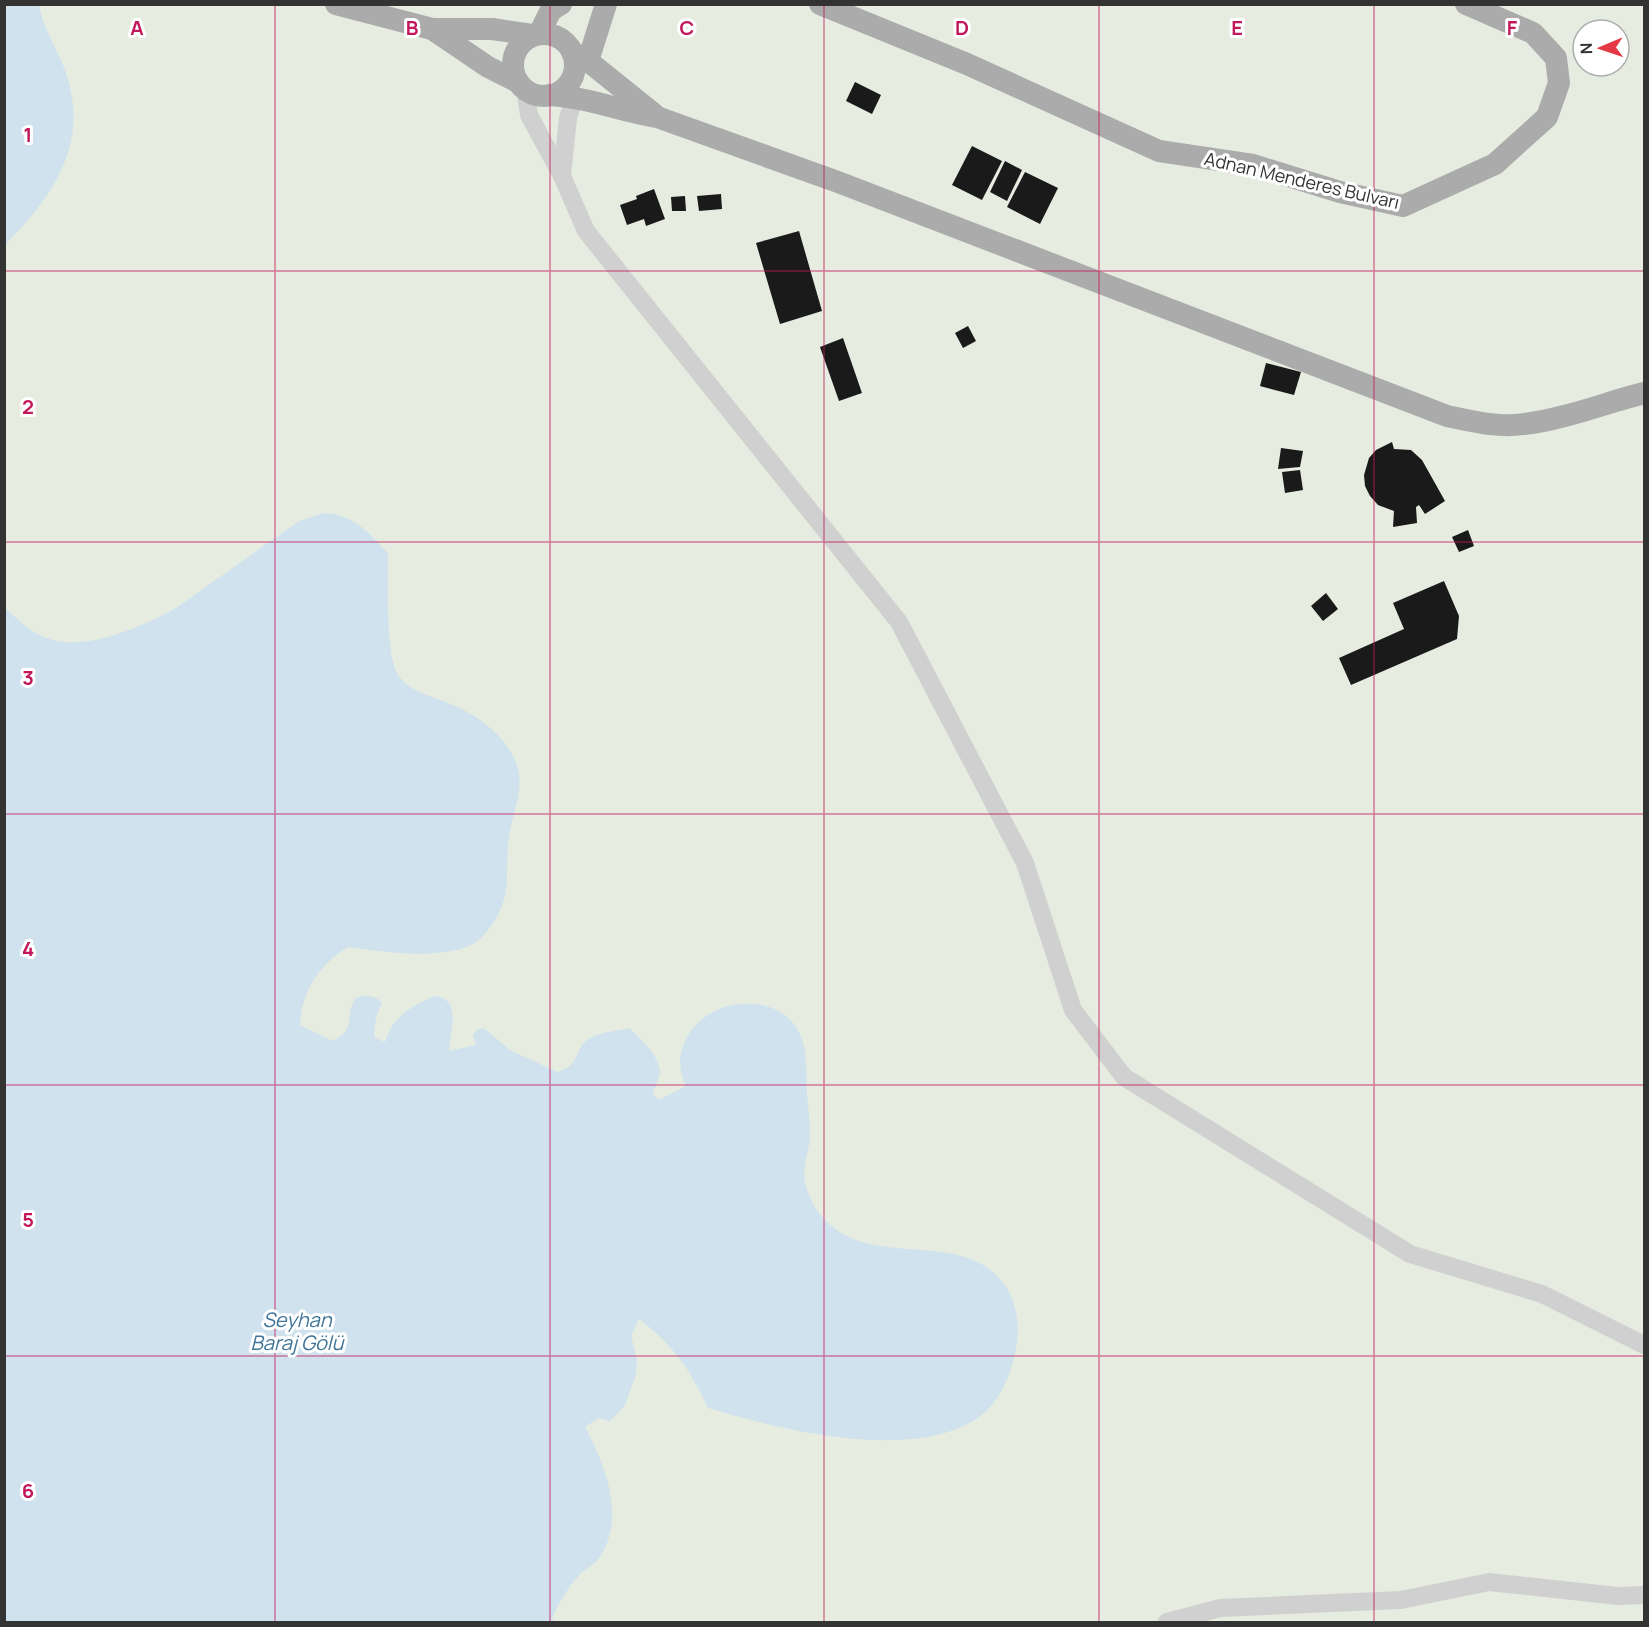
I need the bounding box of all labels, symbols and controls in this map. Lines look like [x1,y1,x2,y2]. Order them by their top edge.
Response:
text: A [130,14,144,41]
text: B [406,14,419,41]
text: C [680,14,694,41]
text: D [955,14,969,41]
text: E [1231,14,1243,41]
text: F [1507,14,1518,41]
north arrow [1571,18,1631,78]
text: N [1575,42,1597,55]
text: 1 [24,121,32,148]
street label: Adnan Menderes Bulvarı [1202,146,1402,214]
text: 2 [22,393,34,420]
text: 3 [22,664,34,691]
text: 4 [22,935,34,962]
text: 5 [22,1206,34,1233]
water label: Seyhan Baraj Gölü [251,1306,346,1356]
text: 6 [22,1477,34,1504]

